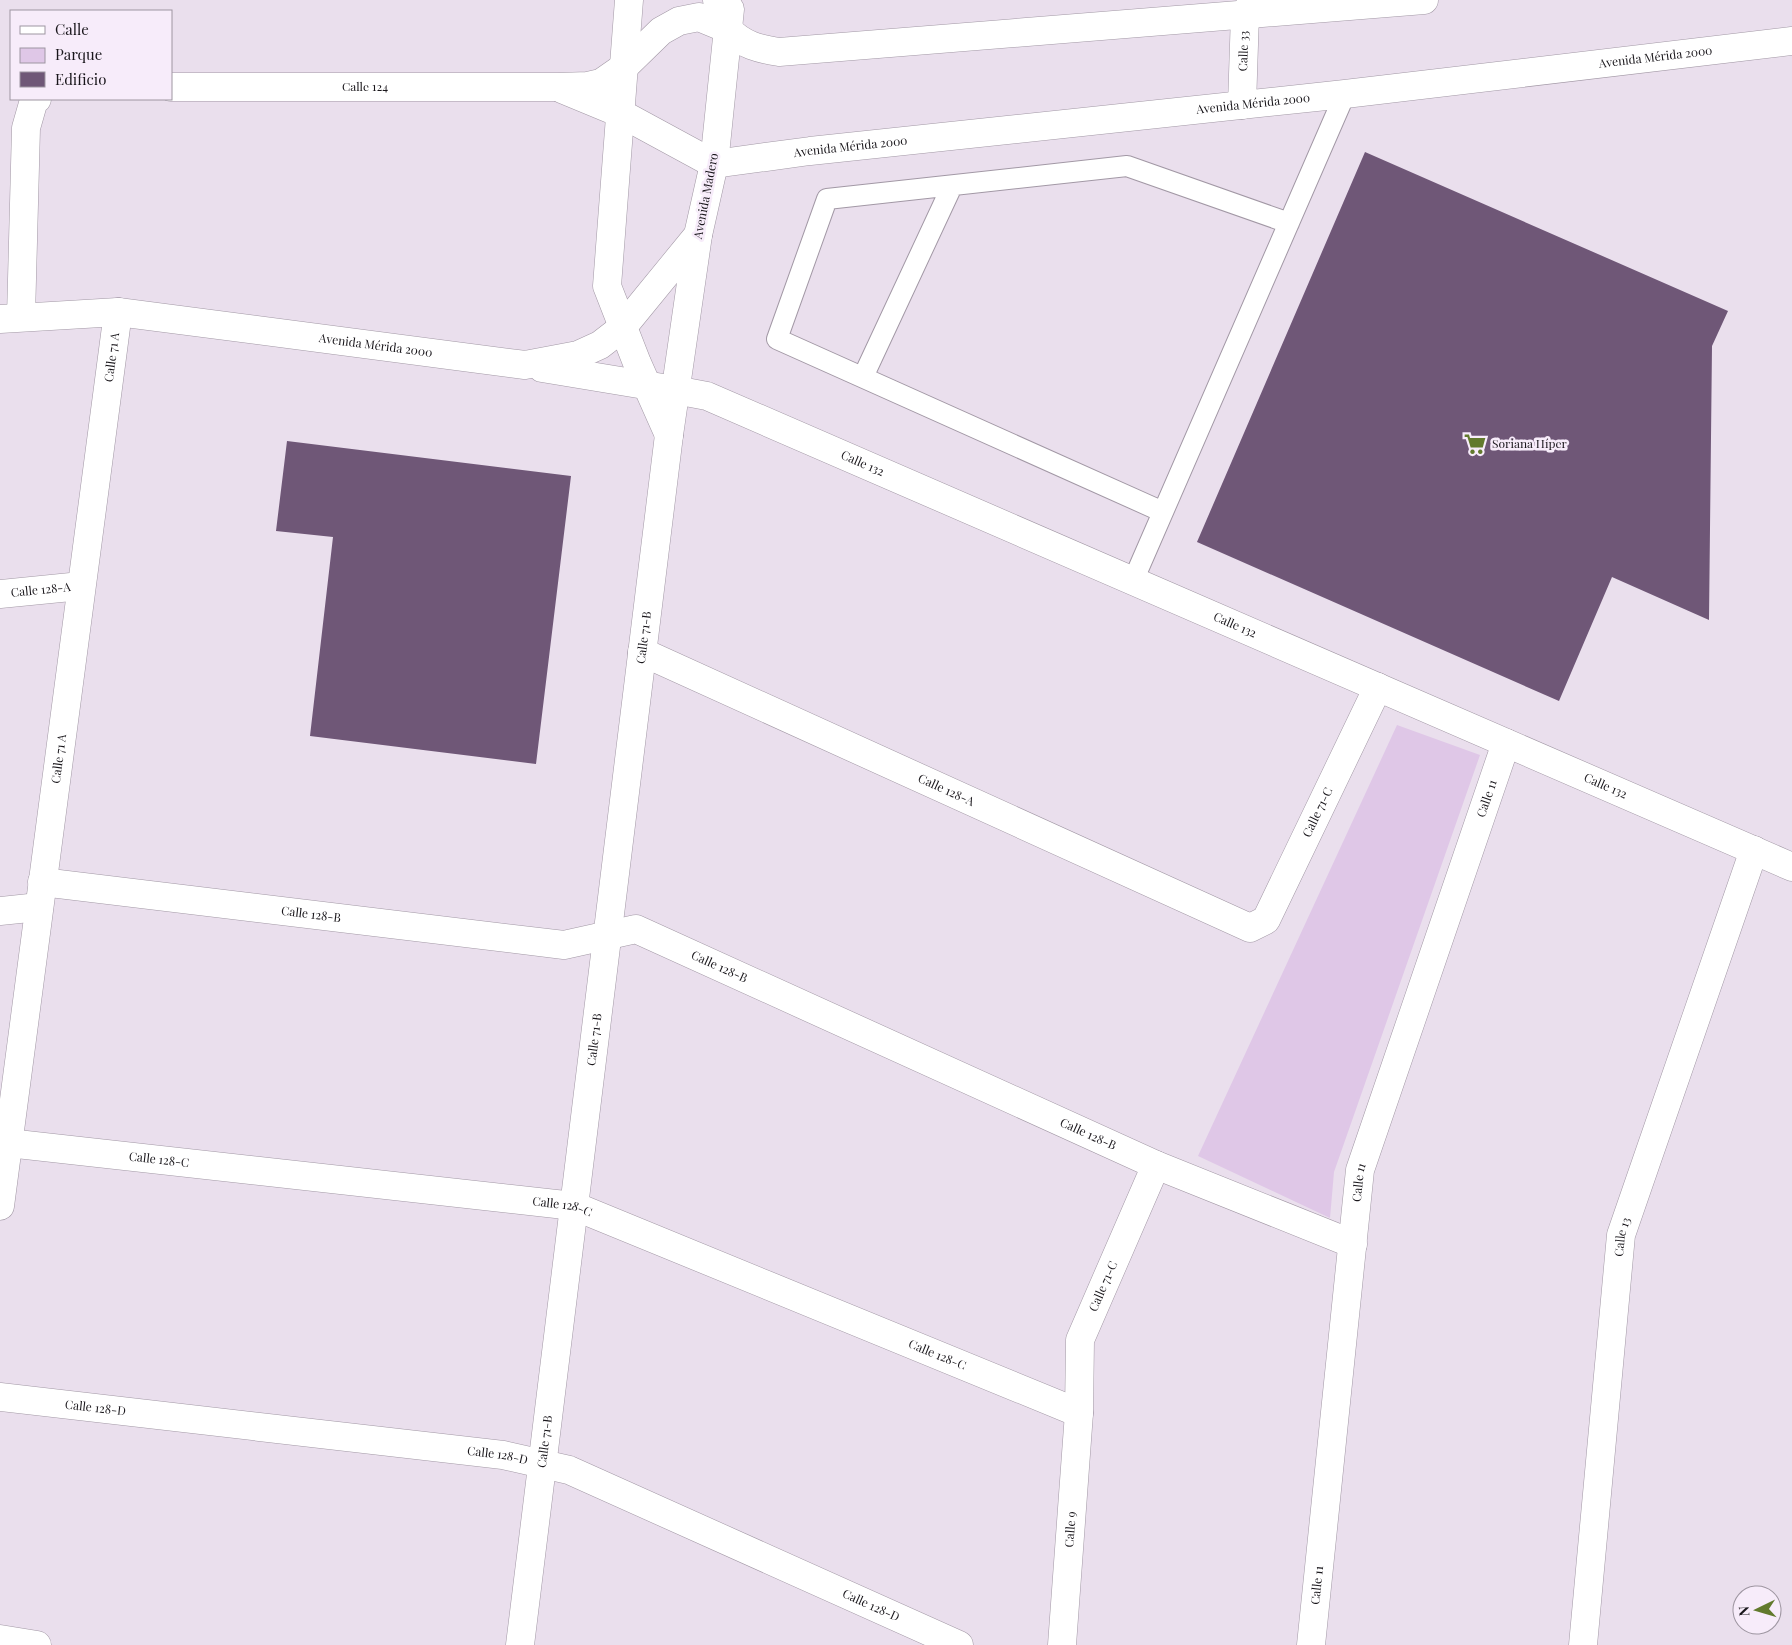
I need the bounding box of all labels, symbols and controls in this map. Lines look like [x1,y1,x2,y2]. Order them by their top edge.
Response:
legend [10,10,172,100]
text: Calle [55,19,89,39]
street label: Calle 33 [1234,30,1251,72]
street label: Avenida Mérida 2000 [1597,42,1713,71]
text: Parque [55,44,102,64]
text: Edificio [55,69,106,89]
street label: Calle 124 [342,78,388,94]
street label: Avenida Mérida 2000 [1194,89,1311,117]
street label: Avenida Mérida 2000 [791,132,908,160]
street label: Avenida Madero [689,151,721,241]
street label: Avenida Mérida 2000 [317,329,433,360]
street label: Calle 71 A [100,331,122,383]
supermarket icon: Soriana Híper [1462,431,1488,457]
place label: Soriana Híper [1492,435,1568,451]
street label: Calle 132 [839,446,887,479]
street label: Calle 128-A [10,578,72,600]
street label: Calle 132 [1211,608,1260,641]
street label: Calle 71-B [632,610,654,665]
street label: Calle 71 A [47,733,69,784]
street label: Calle 128-A [916,769,978,809]
street label: Calle 132 [1582,769,1630,802]
street label: Calle 11 [1472,777,1500,819]
street label: Calle 71-C [1298,784,1336,840]
street label: Calle 128-B [280,902,342,925]
street label: Calle 128-B [689,946,750,986]
street label: Calle 71-B [582,1012,605,1067]
street label: Calle 128-B [1058,1114,1119,1153]
street label: Calle 128-C [128,1148,190,1170]
street label: Calle 11 [1348,1160,1369,1203]
street label: Calle 128-C [532,1192,595,1220]
street label: Calle 13 [1610,1215,1634,1257]
street label: Calle 71-C [1084,1258,1120,1314]
street label: Calle 128-C [906,1335,969,1373]
street label: Calle 128-D [64,1396,127,1418]
street label: Calle 71-B [533,1414,555,1469]
street label: Calle 128-D [466,1442,530,1467]
street label: Calle 9 [1060,1511,1079,1548]
street label: Calle 11 [1306,1564,1326,1605]
street label: Calle 128-D [840,1585,903,1625]
north arrow [1732,1585,1782,1635]
text: N [1734,1605,1753,1617]

